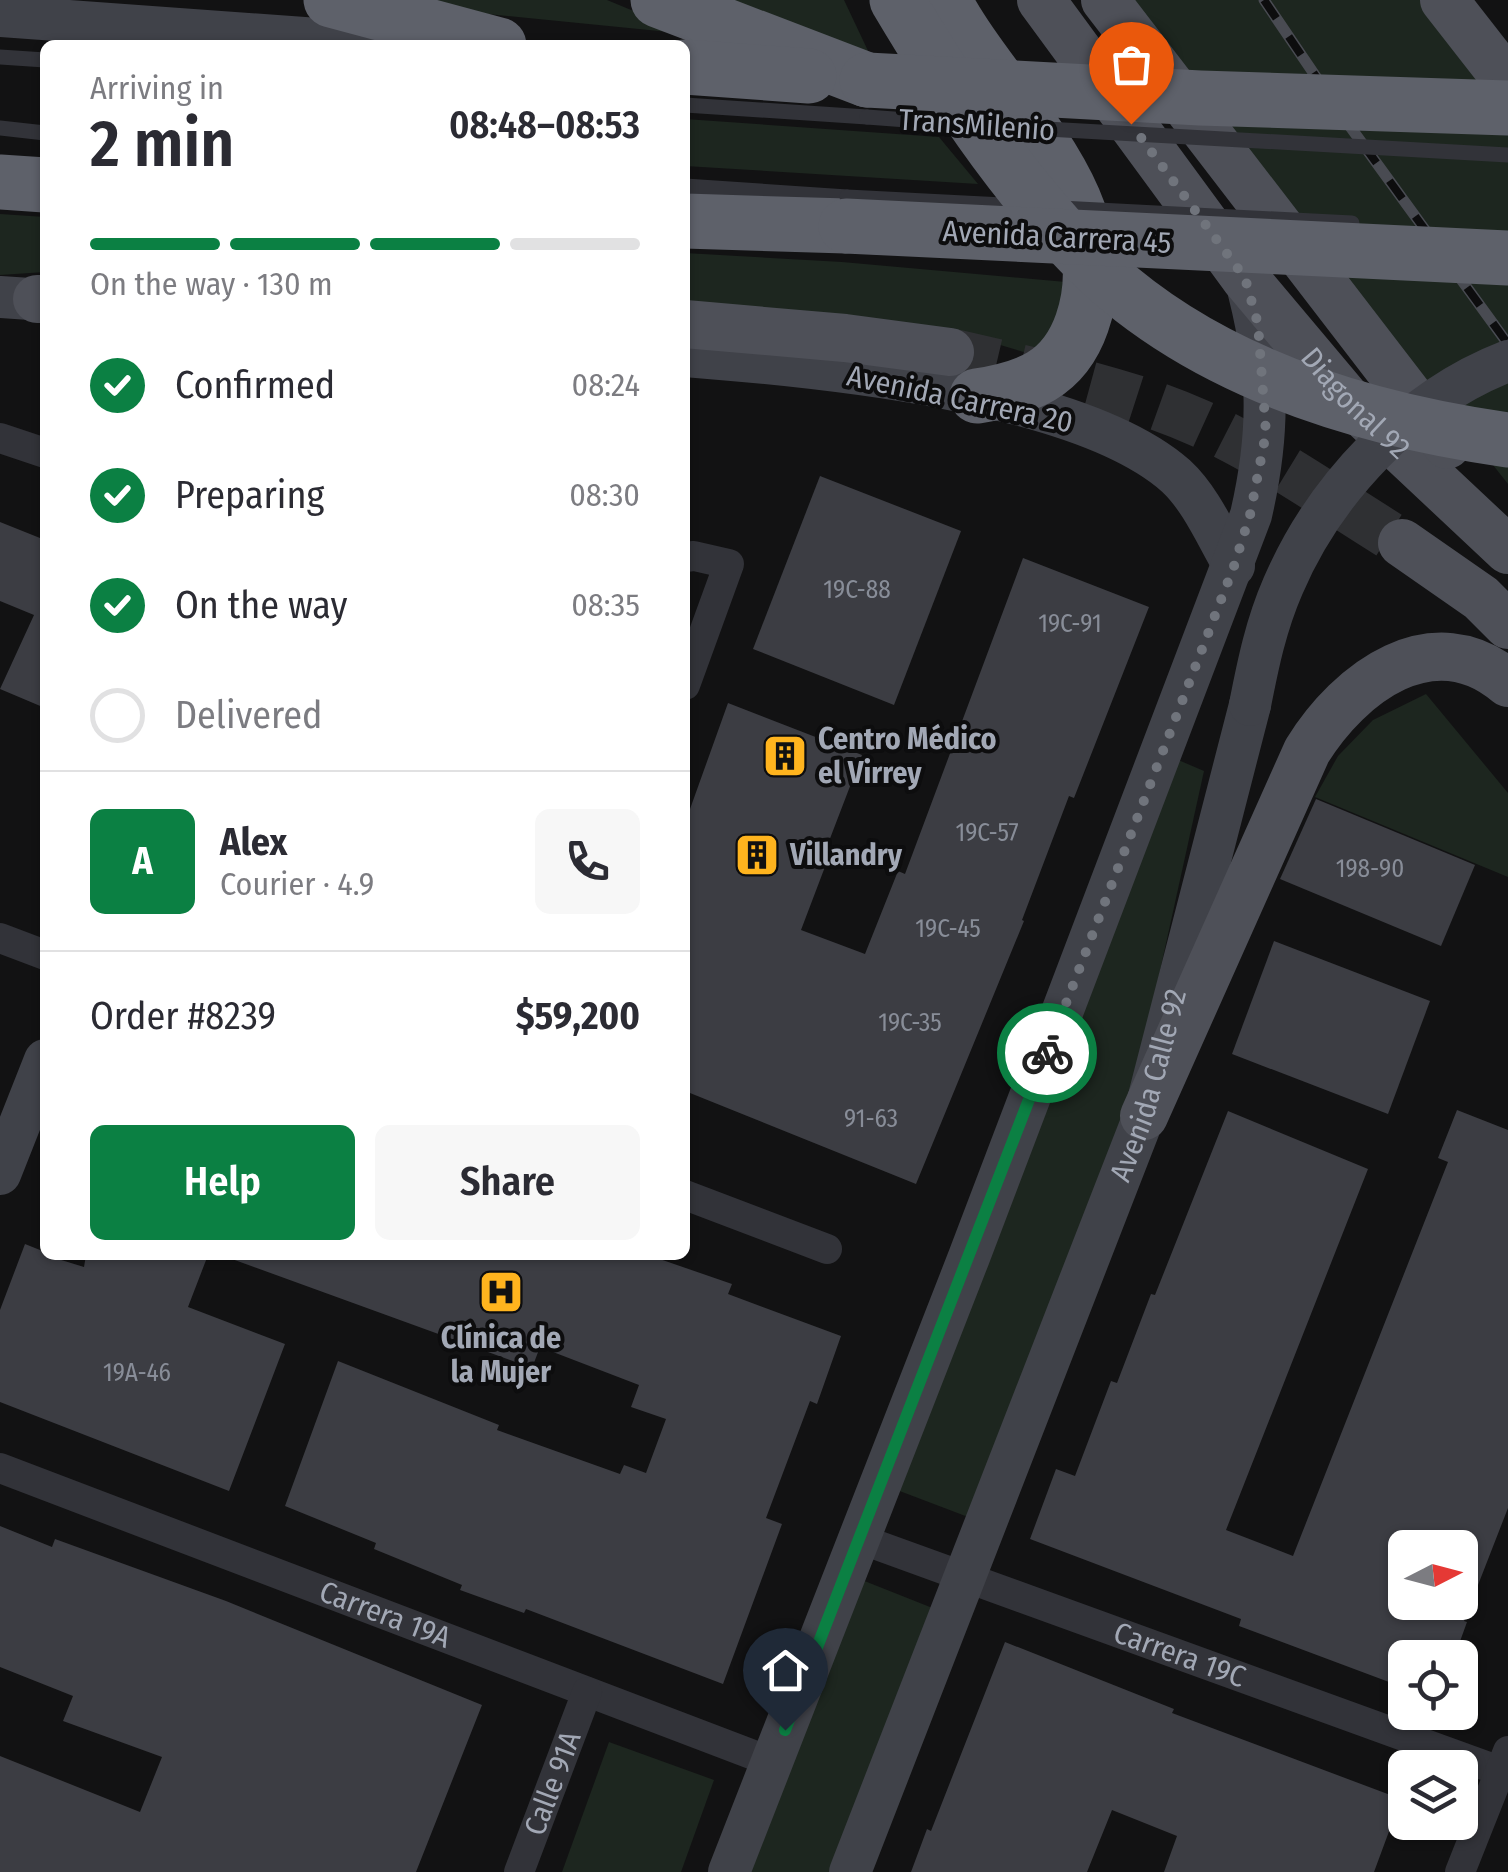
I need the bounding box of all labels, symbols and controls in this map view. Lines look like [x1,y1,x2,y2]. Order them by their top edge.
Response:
pin [1089,22,1174,125]
icon: bag [1104,37,1159,92]
text: Arriving in [90,69,224,107]
text: 08:48–08:53 [449,102,640,148]
street label: TransMilenio [898,102,1056,148]
text: 2 min [90,105,234,183]
street label: Avenida Carrera 45 [942,213,1172,261]
text: On the way · 130 m [90,265,333,303]
street label: Diagonal 92 [1293,340,1417,467]
icon: check [90,358,145,413]
street label: Avenida Carrera 20 [844,358,1076,440]
text: Confirmed [175,362,335,408]
text: 08:24 [572,366,640,404]
icon: check [90,468,145,523]
text: Preparing [175,472,324,518]
text: 08:30 [569,476,640,514]
house number: 19C-88 [823,575,891,605]
icon: check [90,578,145,633]
text: On the way [175,582,347,628]
text: 08:35 [571,586,640,624]
house number: 19C-91 [1038,609,1102,639]
text: Delivered [175,692,322,738]
place label: Centro Médico el Virrey [818,721,996,791]
building icon: Centro Médico el Virrey [762,733,808,779]
button: phone [535,809,640,914]
house number: 19C-57 [955,818,1019,848]
text: Alex [220,819,287,865]
building icon: Villandry [734,832,780,878]
place label: Villandry [789,837,903,873]
text: A [132,838,153,884]
house number: 198-90 [1336,854,1404,884]
text: Courier · 4.9 [220,865,374,903]
house number: 19C-45 [915,914,981,944]
street label: Avenida Calle 92 [1102,985,1194,1187]
text: Order #8239 [90,993,276,1039]
text: $59,200 [516,993,640,1039]
courier [997,1003,1097,1103]
house number: 19C-35 [878,1008,942,1038]
icon: bike [1020,1026,1075,1081]
house number: 91-63 [844,1104,898,1134]
button: Help [90,1125,355,1240]
button: Share [375,1125,640,1240]
hospital icon: Clínica de la Mujer [478,1269,524,1315]
place label: Clínica de la Mujer [441,1320,561,1390]
house number: 19A-46 [103,1358,171,1388]
north arrow [1388,1530,1478,1620]
map controls [1388,1530,1478,1840]
street label: Carrera 19A [314,1573,456,1656]
street label: Carrera 19C [1109,1615,1250,1695]
pin [743,1628,828,1731]
button: locate [1388,1640,1478,1730]
icon: home [758,1643,813,1698]
street label: Calle 91A [517,1726,589,1840]
button: layers [1388,1750,1478,1840]

